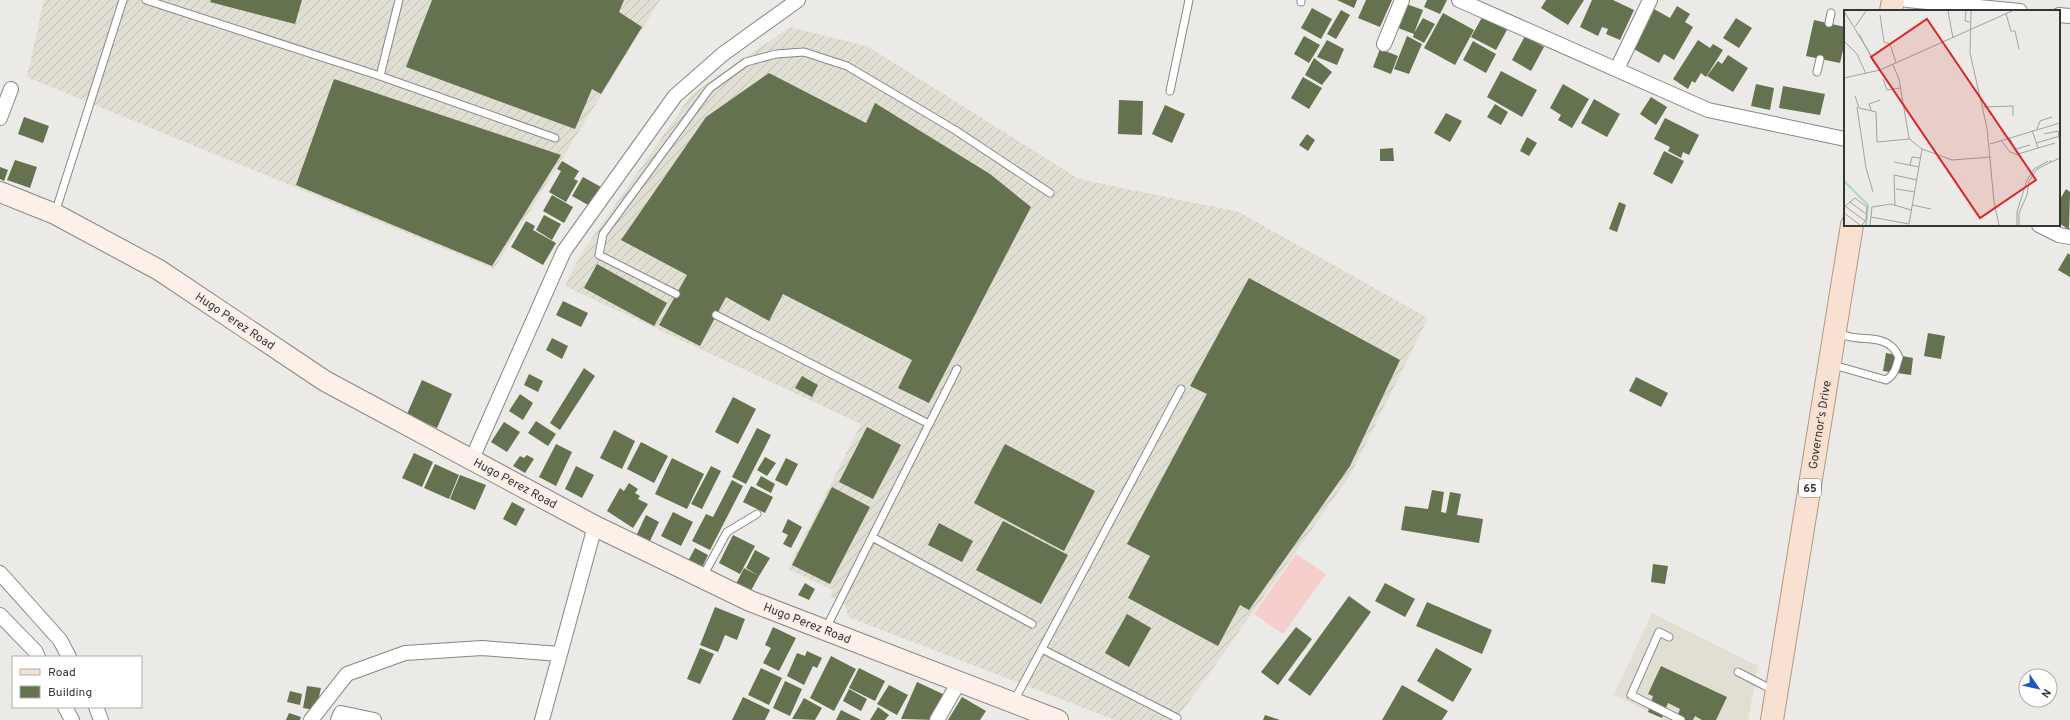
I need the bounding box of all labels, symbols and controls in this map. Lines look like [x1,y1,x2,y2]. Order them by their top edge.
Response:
inset map [1844,10,2060,226]
street label: Hugo Perez Road [192,289,278,354]
street label: Governor's Drive [1806,379,1836,471]
street label: Hugo Perez Road [470,455,560,513]
road number: 65 [1799,479,1821,497]
street label: Hugo Perez Road [761,600,853,648]
legend [12,656,142,708]
text: Road [48,665,76,681]
north arrow [2018,668,2058,708]
text: Building [48,685,92,701]
text: N [2037,686,2053,700]

